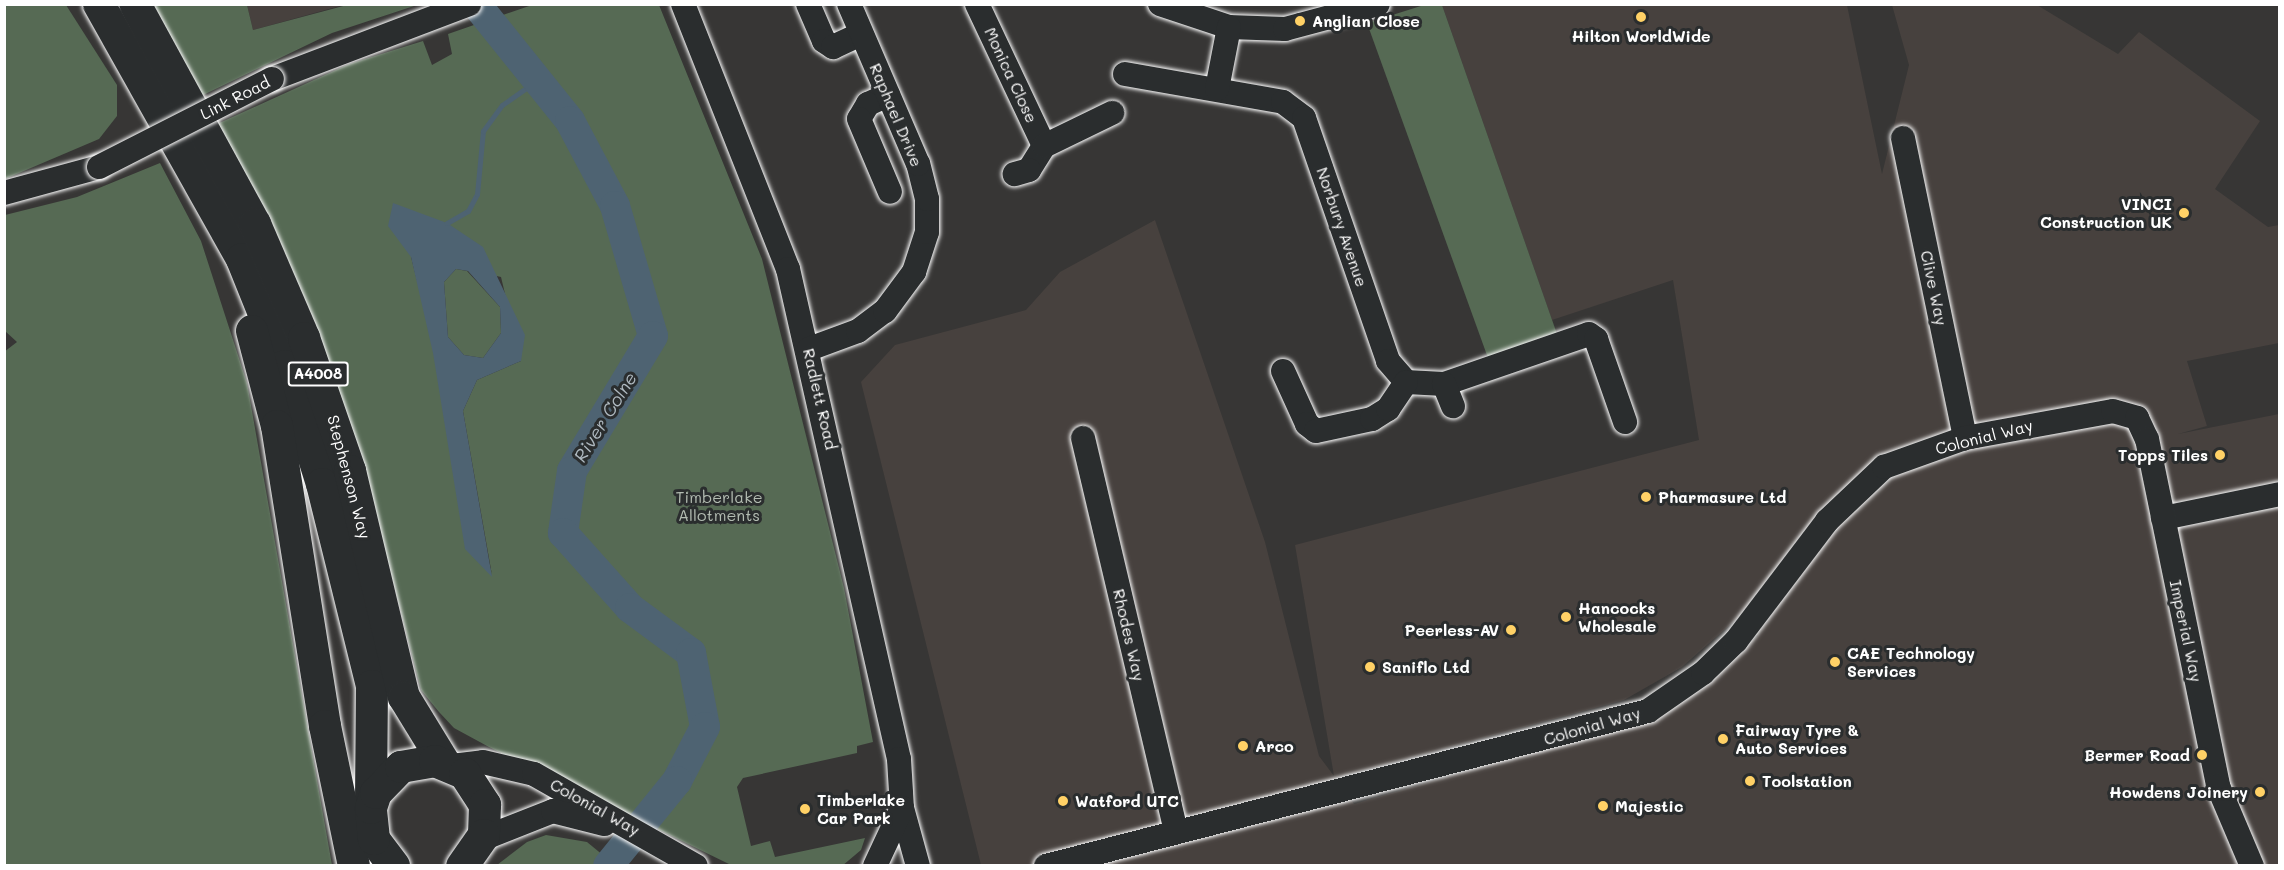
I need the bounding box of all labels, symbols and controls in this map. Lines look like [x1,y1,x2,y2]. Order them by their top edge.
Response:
marker: Hilton WorldWide [1634,10,1648,24]
place label: Anglian Close [1312,11,1420,31]
marker: Anglian Close [1293,14,1307,28]
street label: Monica Close [981,24,1041,126]
place label: Hilton WorldWide [1571,26,1711,46]
street label: Raphael Drive [866,60,926,170]
street label: Link Road [197,72,273,124]
street label: Norbury Avenue [1313,165,1371,289]
place label: VINCI Construction UK [2040,194,2172,232]
marker: VINCI Construction UK [2177,206,2191,220]
street label: Clive Way [1917,249,1951,327]
street label: Radlett Road [799,346,841,452]
road number: A4008 [286,362,350,386]
water label: River Colne [569,368,641,466]
street label: Stephenson Way [323,413,375,541]
street label: Colonial Way [1933,416,2035,458]
place label: Topps Tiles [2118,445,2208,465]
marker: Topps Tiles [2213,448,2227,462]
park label: Timberlake Allotments [675,487,763,525]
place label: Pharmasure Ltd [1658,487,1786,507]
marker: Pharmasure Ltd [1639,490,1653,504]
street label: Imperial Way [2166,578,2206,684]
street label: Rhodes Way [1109,587,1149,683]
place label: Hancocks Wholesale [1578,598,1656,636]
marker: Hancocks Wholesale [1559,610,1573,624]
place label: Peerless-AV [1405,620,1499,640]
marker: Peerless-AV [1504,623,1518,637]
place label: CAE Technology Services [1847,643,1975,681]
marker: CAE Technology Services [1828,655,1842,669]
place label: Saniflo Ltd [1382,657,1470,677]
marker: Saniflo Ltd [1363,660,1377,674]
street label: Colonial Way [1541,703,1643,749]
place label: Fairway Tyre & Auto Services [1735,720,1859,758]
marker: Fairway Tyre & Auto Services [1716,732,1730,746]
place label: Arco [1255,736,1294,756]
marker: Arco [1236,739,1250,753]
place label: Bermer Road [2084,745,2190,765]
marker: Bermer Road [2195,748,2209,762]
place label: Toolstation [1762,771,1852,791]
street label: Colonial Way [547,774,643,840]
marker: Toolstation [1743,774,1757,788]
place label: Howdens Joinery [2109,782,2248,802]
marker: Howdens Joinery [2253,785,2267,799]
place label: Timberlake Car Park [817,790,905,828]
place label: Watford UTC [1075,791,1179,811]
marker: Watford UTC [1056,794,1070,808]
place label: Majestic [1615,796,1683,816]
marker: Majestic [1596,799,1610,813]
marker: Timberlake Car Park [798,802,812,816]

